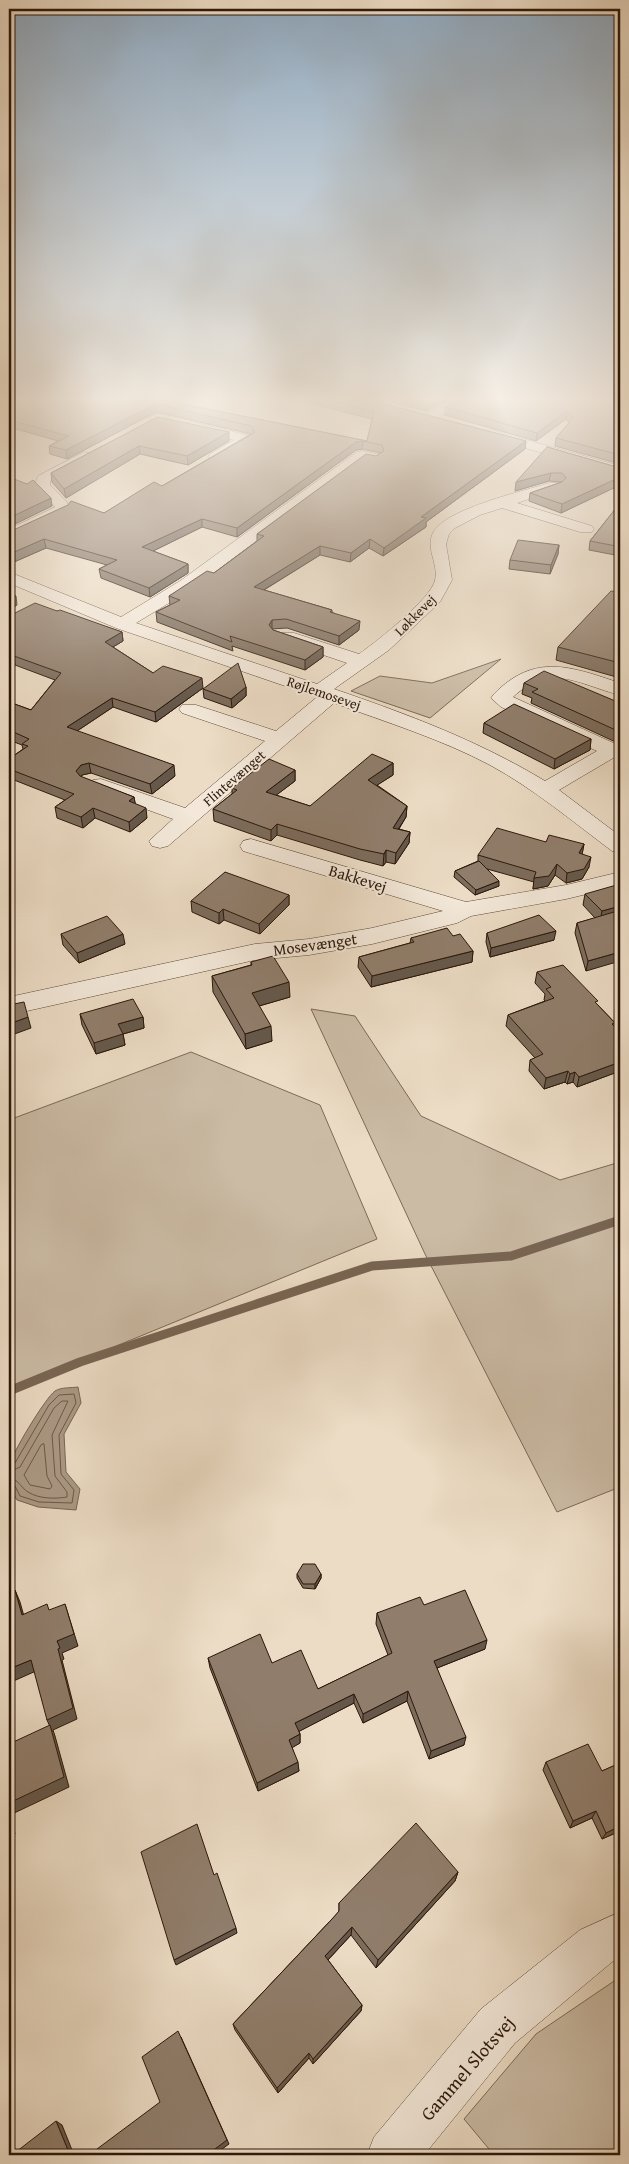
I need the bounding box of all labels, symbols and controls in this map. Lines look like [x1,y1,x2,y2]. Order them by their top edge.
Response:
street label: Løkkevej [390,590,440,640]
street label: Røjlemosevej [284,671,364,715]
street label: Flintevænget [198,745,270,811]
street label: Bakkevej [326,858,390,898]
street label: Mosevænget [271,926,359,962]
street label: Gammel Slotsvej [413,2009,521,2127]

